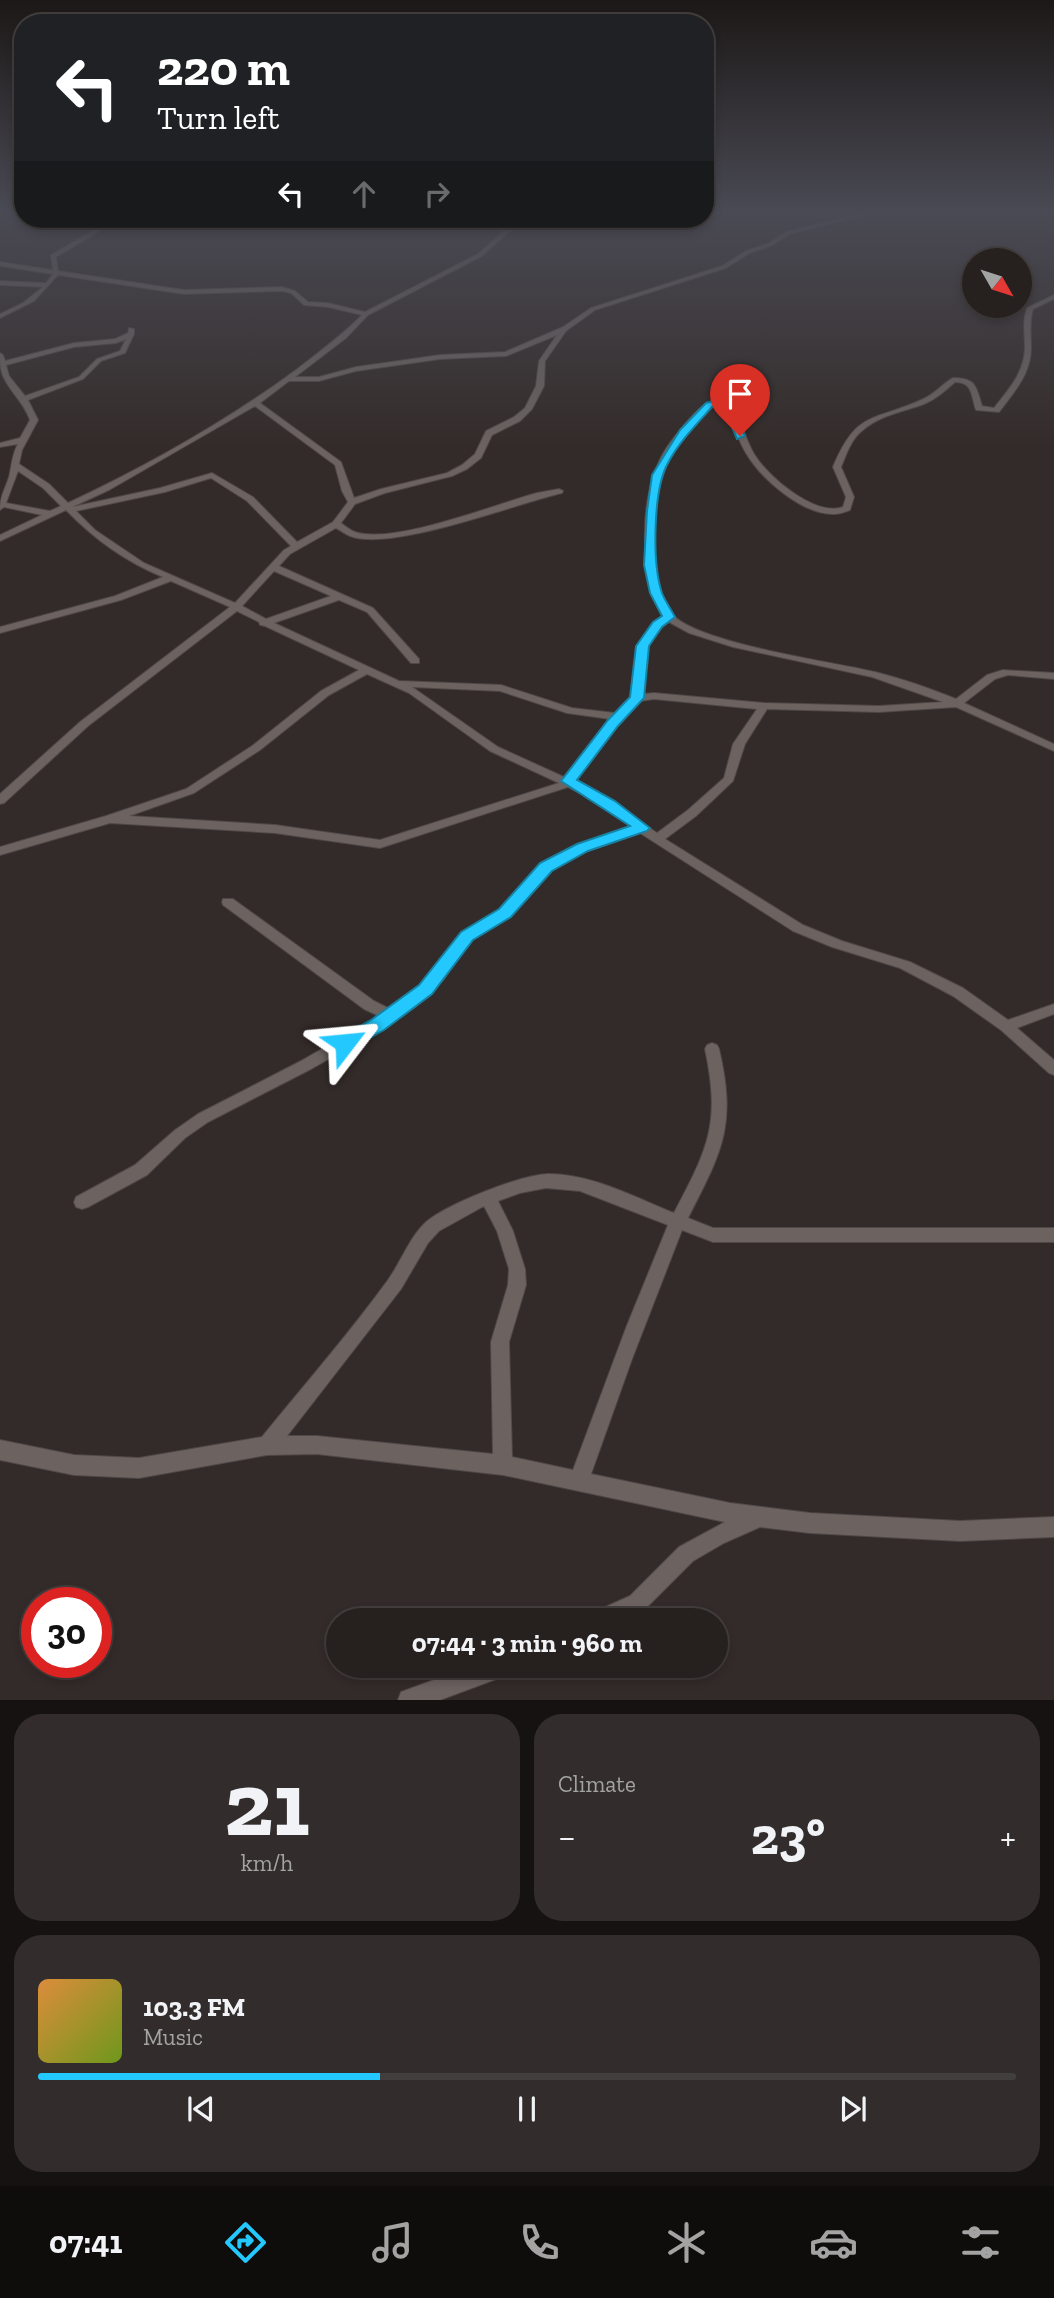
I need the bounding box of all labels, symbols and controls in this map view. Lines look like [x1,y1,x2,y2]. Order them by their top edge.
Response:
text: 220 m [157,39,290,98]
icon: left [42,42,133,133]
text: Turn left [157,99,279,137]
icon: left [272,175,310,213]
icon: ahead [345,175,383,213]
icon: right [418,175,456,213]
north arrow [962,248,1032,318]
map controls [962,248,1032,318]
pin [710,364,770,436]
icon: arrive [721,375,759,413]
position arrow [308,1006,382,1080]
speed limit sign: 30 [21,1587,112,1678]
text: 07:44 · 3 min · 960 m [412,1627,642,1659]
text: 21 [224,1749,310,1858]
text: Climate [558,1770,636,1798]
text: 23° [751,1805,825,1867]
text: − [558,1814,576,1860]
text: + [1000,1814,1016,1860]
text: km/h [241,1849,293,1877]
text: 103.3 FM [143,1991,245,2023]
text: Music [143,2023,203,2051]
icon: previous [182,2090,220,2128]
icon: pause [508,2090,546,2128]
icon: next [834,2090,872,2128]
icon: directions [221,2218,270,2267]
icon: music [368,2218,417,2267]
icon: phone [515,2218,564,2267]
icon: climate [662,2218,711,2267]
icon: car [809,2218,858,2267]
icon: filters [956,2218,1005,2267]
text: 07:41 [49,2223,122,2261]

